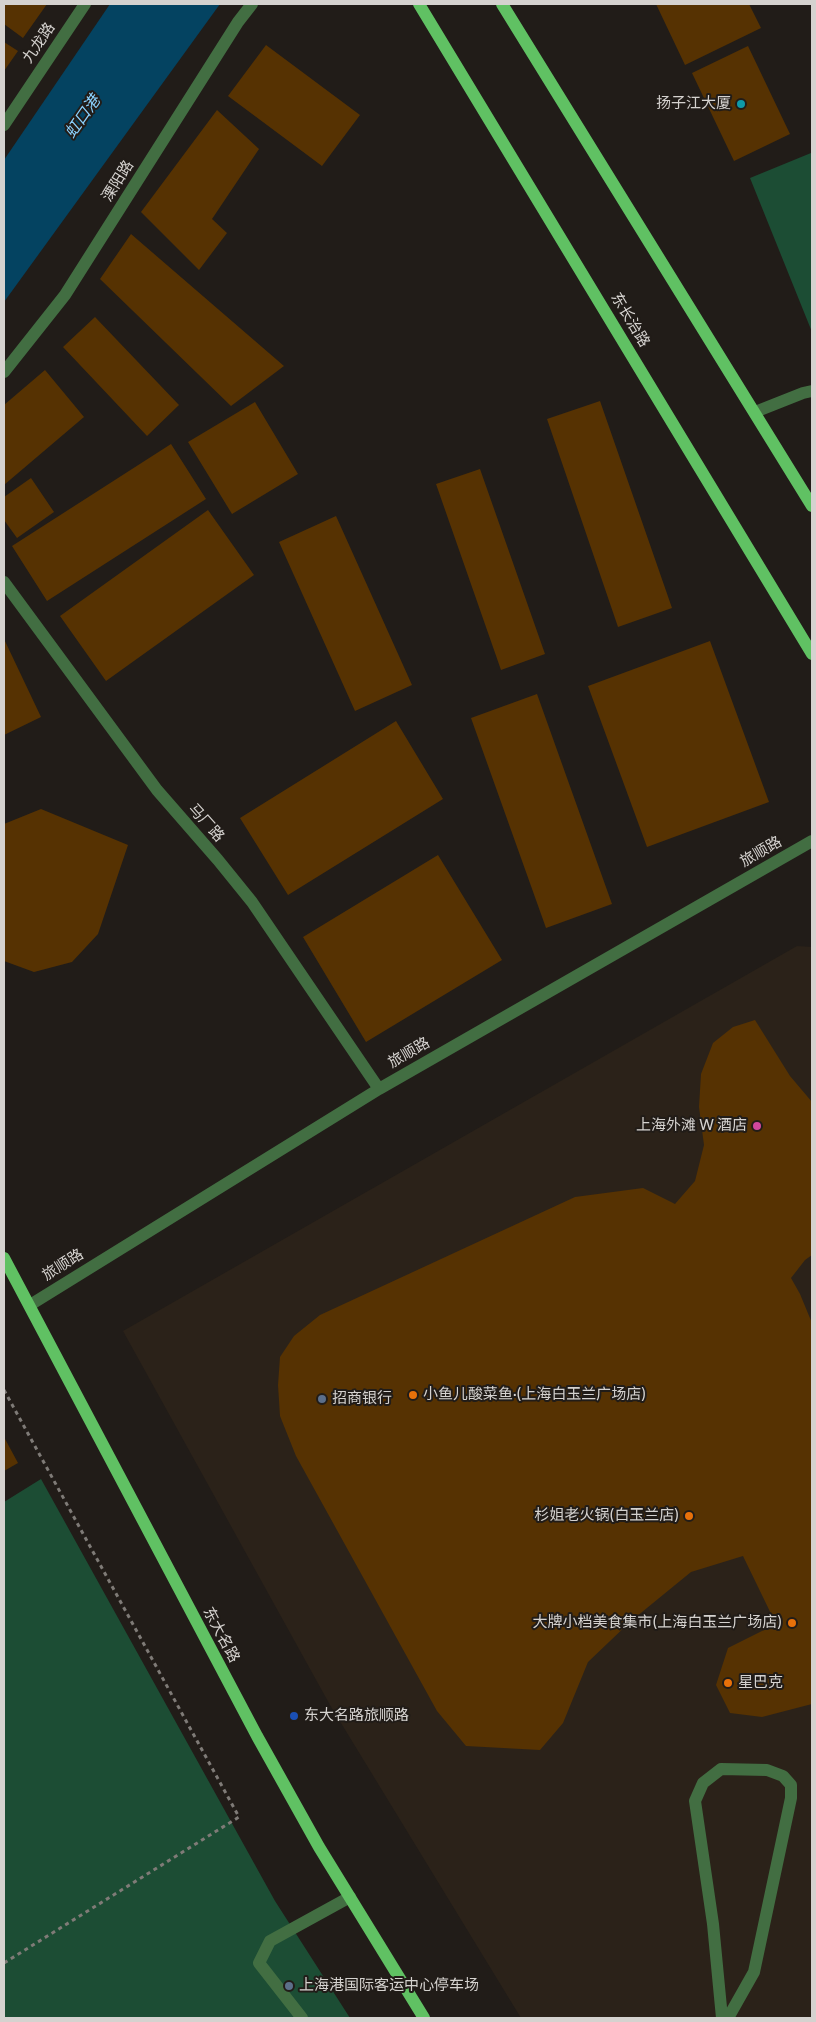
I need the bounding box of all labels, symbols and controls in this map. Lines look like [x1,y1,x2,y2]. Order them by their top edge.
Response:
street label: 九龙路 [19,19,59,67]
water label: 虹口港 [61,92,105,142]
place label: 扬子江大厦 [656,95,731,113]
marker: 扬子江大厦 [735,98,747,110]
street label: 溧阳路 [98,157,138,205]
street label: 东长治路 [607,290,653,350]
street label: 马厂路 [184,800,228,846]
street label: 旅顺路 [737,833,785,871]
street label: 旅顺路 [385,1034,433,1072]
place label: 上海外滩 W 酒店 [636,1117,747,1135]
marker: 上海外滩 W 酒店 [751,1120,763,1132]
street label: 旅顺路 [39,1245,87,1285]
place label: 小鱼儿酸菜鱼·(上海白玉兰广场店) [423,1386,646,1404]
marker: 小鱼儿酸菜鱼·(上海白玉兰广场店) [407,1389,419,1401]
place label: 招商银行 [332,1390,392,1408]
marker: 招商银行 [316,1393,328,1405]
place label: 杉姐老火锅(白玉兰店) [535,1507,679,1525]
marker: 杉姐老火锅(白玉兰店) [683,1510,695,1522]
street label: 东大名路 [199,1604,243,1666]
place label: 大牌小档美食集市(上海白玉兰广场店) [533,1614,782,1632]
marker: 大牌小档美食集市(上海白玉兰广场店) [786,1617,798,1629]
place label: 星巴克 [738,1674,783,1692]
marker: 星巴克 [722,1677,734,1689]
place label: 东大名路旅顺路 [304,1707,409,1725]
marker: 东大名路旅顺路 [288,1710,300,1722]
place label: 上海港国际客运中心停车场 [299,1977,479,1995]
marker: 上海港国际客运中心停车场 [283,1980,295,1992]

